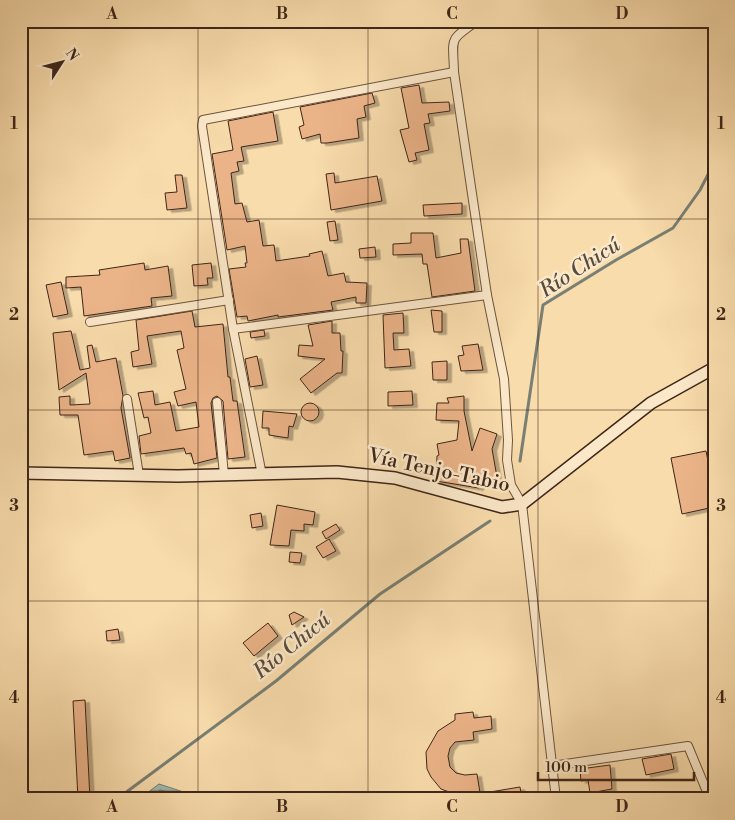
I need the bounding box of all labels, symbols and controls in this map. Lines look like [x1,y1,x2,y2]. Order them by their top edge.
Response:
text: A [105,4,118,24]
text: B [276,4,288,24]
text: C [446,4,458,24]
text: D [616,4,629,24]
north arrow [38,38,88,88]
text: N [61,45,82,65]
text: 1 [10,114,18,134]
text: 1 [717,114,725,134]
water label: Río Chicú [534,232,626,304]
text: 2 [9,305,19,325]
text: 2 [716,305,726,325]
street label: Vía Tenjo-Tabio [365,444,512,498]
text: 3 [9,496,19,516]
text: 3 [716,496,726,516]
water label: Río Chicú [248,607,336,685]
text: 4 [9,688,20,708]
text: 4 [716,688,727,708]
scale bar [538,750,694,782]
text: 100 m [545,758,587,777]
text: A [105,797,118,817]
text: B [276,797,288,817]
text: C [446,797,458,817]
text: D [616,797,629,817]

